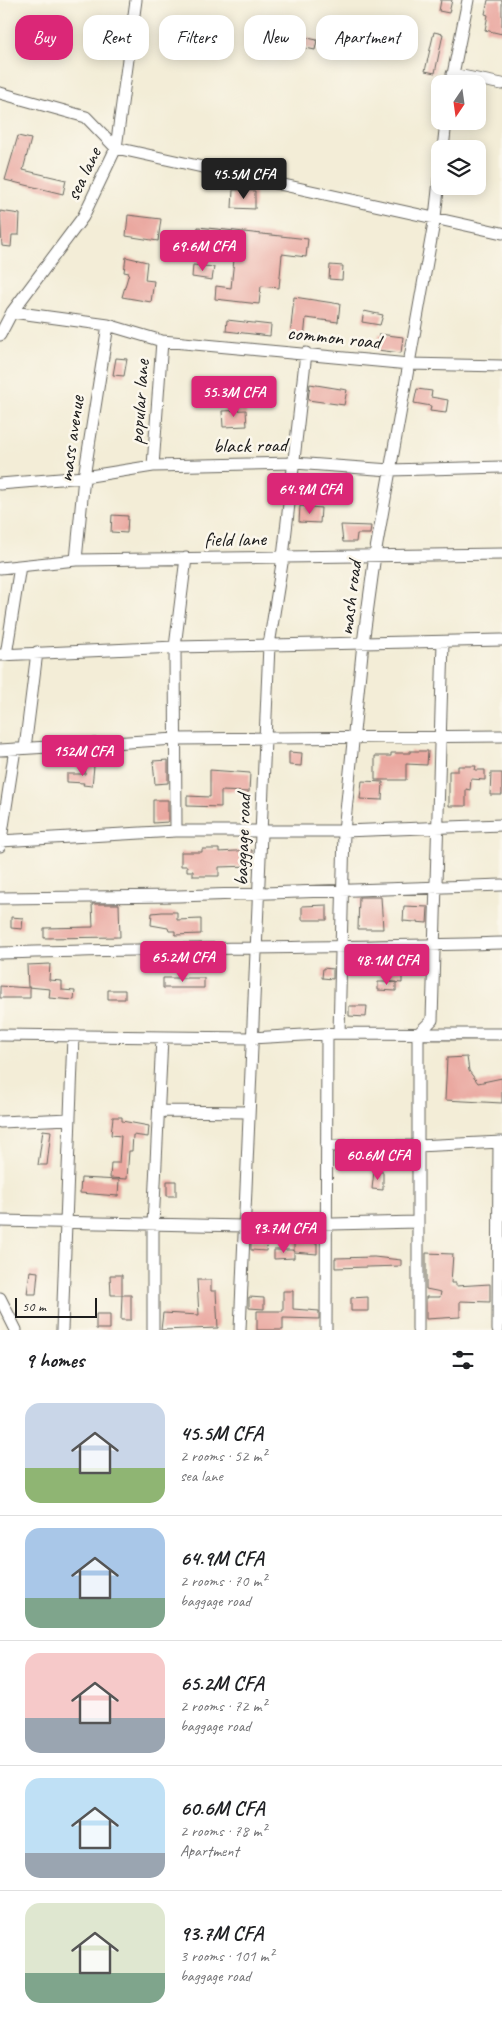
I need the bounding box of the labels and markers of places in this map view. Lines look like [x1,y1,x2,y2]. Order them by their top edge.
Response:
pin: 45.5M CFA [187,158,301,200]
pin: 69.6M CFA [146,230,260,272]
pin: 55.3M CFA [177,376,291,418]
pin: 64.9M CFA [253,472,367,515]
pin: 152M CFA [31,734,135,777]
pin: 65.2M CFA [126,940,240,983]
pin: 48.1M CFA [330,944,444,986]
pin: 60.6M CFA [321,1138,435,1181]
pin: 93.7M CFA [227,1212,341,1254]

